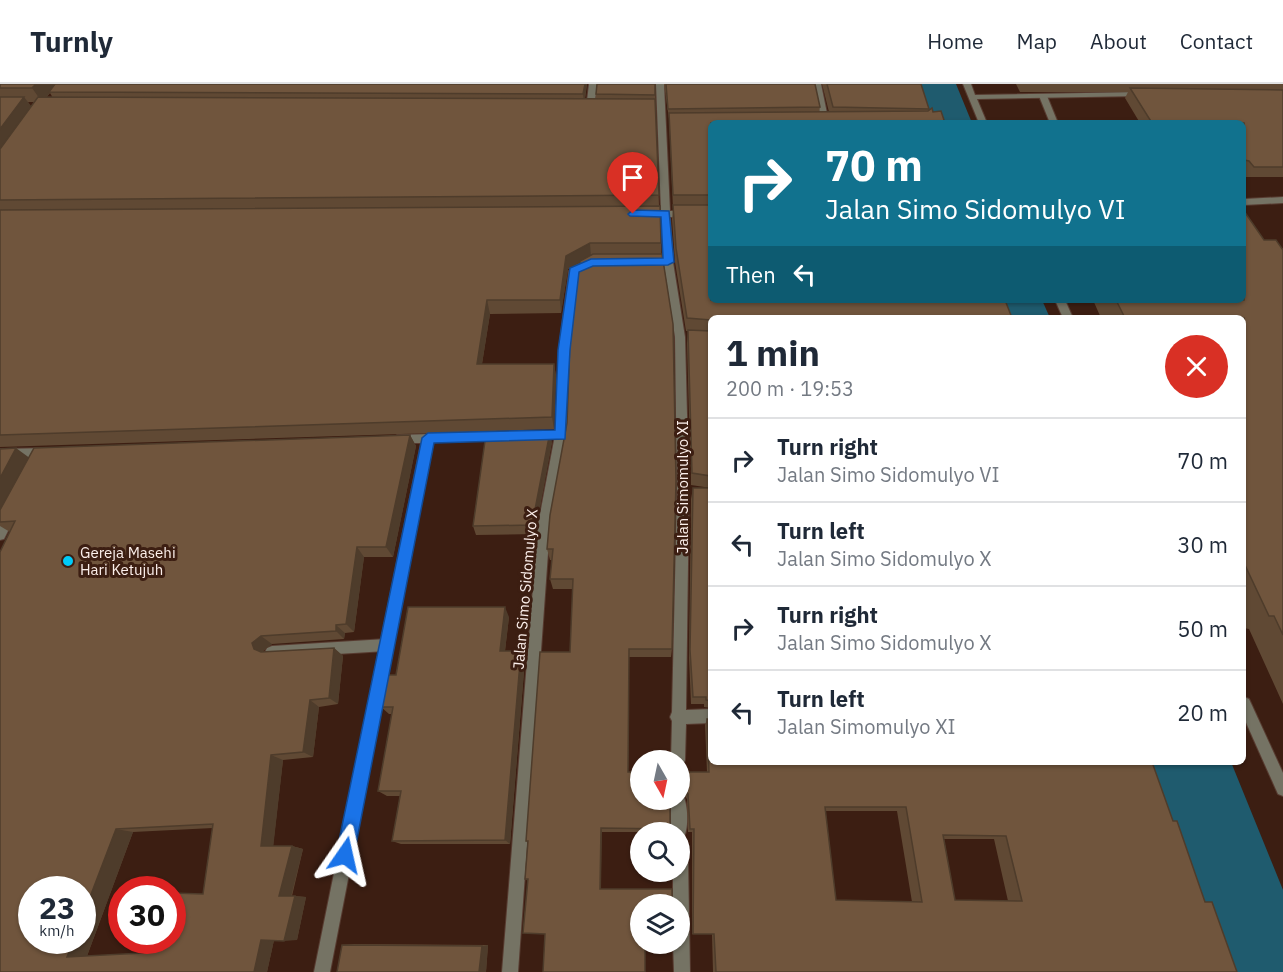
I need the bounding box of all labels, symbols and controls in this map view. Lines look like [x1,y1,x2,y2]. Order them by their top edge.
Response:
text: Turnly [30,23,113,60]
text: Home [927,27,984,55]
text: Map [1017,27,1057,55]
text: About [1090,27,1147,55]
text: Contact [1180,27,1253,55]
text: 70 m [825,138,923,193]
icon: right [726,144,804,222]
pin [607,152,658,214]
icon: arrive [616,161,649,194]
text: Jalan Simo Sidomulyo VI [825,191,1125,226]
icon: left [788,258,821,291]
text: Then [726,260,776,289]
text: 1 min [726,329,820,376]
button: close [1165,335,1228,398]
text: 200 m · 19:53 [726,375,854,402]
street label: Jalan Simomulyo XI [673,420,692,554]
text: Turn right [777,432,878,461]
icon: right [726,444,759,477]
text: 70 m [1177,446,1228,475]
text: Jalan Simo Sidomulyo VI [777,461,1000,488]
street label: Jalan Simo Sidomulyo X [509,508,541,670]
text: Turn left [777,516,865,545]
icon: left [726,528,759,561]
text: 30 m [1177,530,1228,559]
place label: Gereja Masehi Hari Ketujuh [80,543,176,579]
text: Jalan Simo Sidomulyo X [777,545,992,572]
marker: Gereja Masehi Hari Ketujuh [61,554,75,568]
text: Turn right [777,600,878,629]
icon: right [726,612,759,645]
text: 50 m [1177,614,1228,643]
text: Jalan Simo Sidomulyo X [777,629,992,656]
text: Turn left [777,684,865,713]
icon: left [726,696,759,729]
text: 20 m [1177,698,1228,727]
text: Jalan Simomulyo XI [777,713,955,740]
north arrow [630,750,690,810]
map controls [630,750,690,954]
button: search [630,822,690,882]
position arrow [313,823,377,887]
speed limit sign: 30 [108,876,186,954]
text: 23 [39,888,75,927]
button: layers [630,894,690,954]
text: km/h [39,921,75,940]

